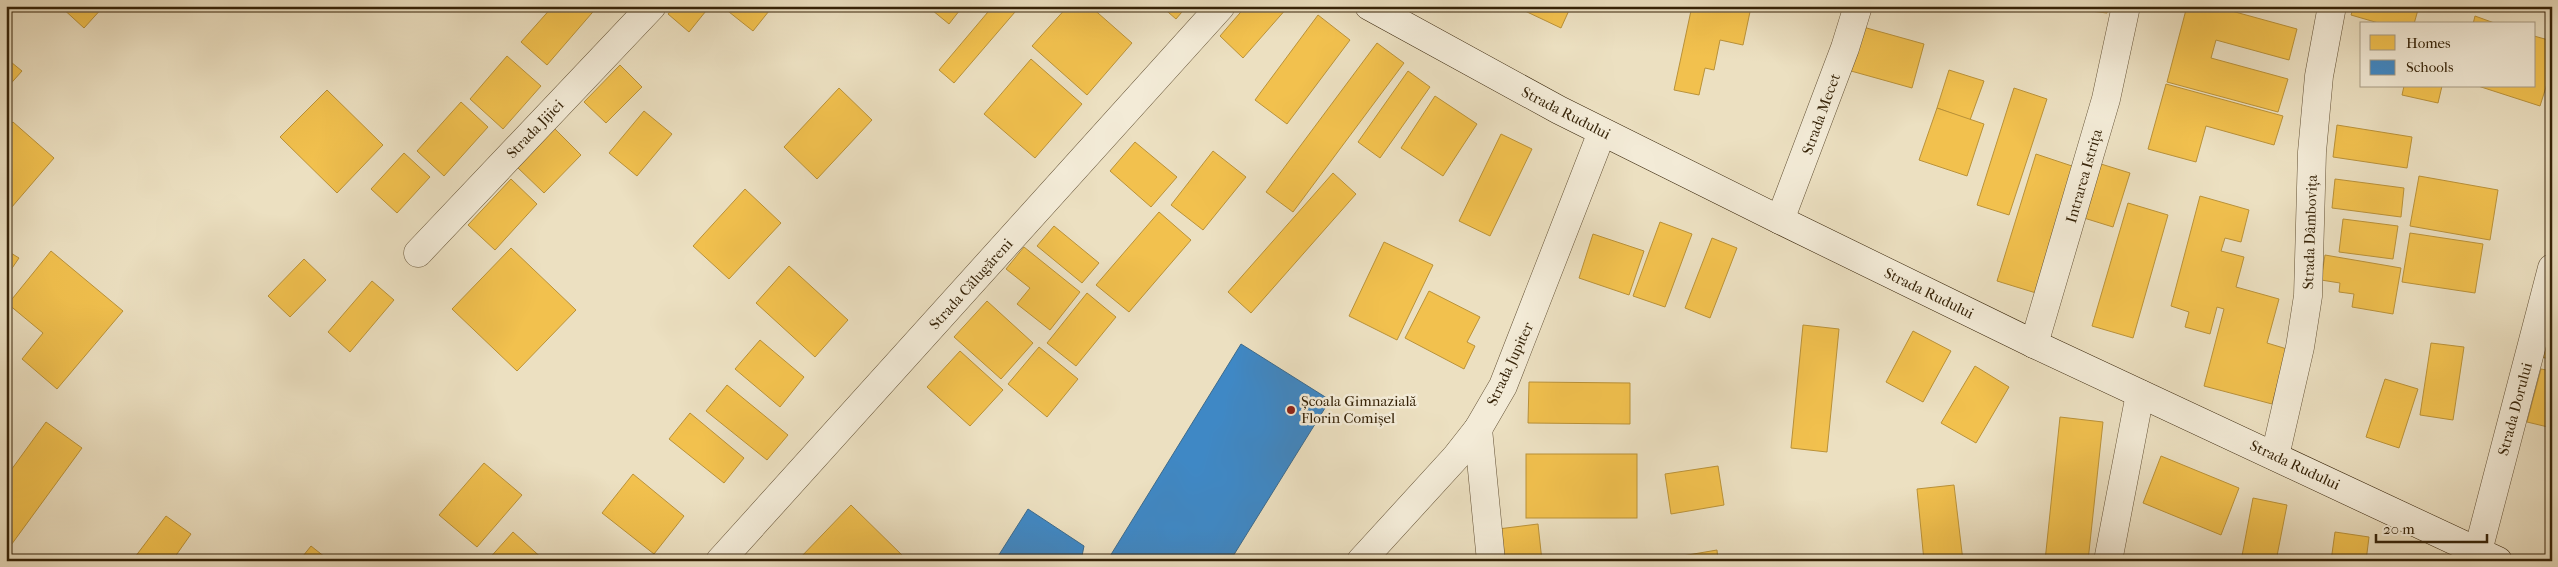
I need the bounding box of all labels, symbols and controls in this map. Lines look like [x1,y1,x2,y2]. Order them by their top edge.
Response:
legend [2360,22,2536,88]
text: Homes [2406,34,2451,52]
text: Schools [2406,58,2454,76]
street label: Strada Mecet [1798,70,1844,157]
street label: Strada Rudului [1519,83,1614,143]
street label: Strada Jijiei [503,96,568,162]
street label: Intrarea Istrița [2062,126,2106,225]
street label: Strada Dâmbovița [2299,173,2321,290]
street label: Strada Călugăreni [925,234,1017,333]
street label: Strada Rudului [1881,264,1977,323]
street label: Strada Jupiter [1483,319,1537,409]
street label: Strada Dorului [2494,360,2536,457]
place label: Școala Gimnazială Florin Comișel [1301,392,1418,427]
marker: Școala Gimnazială Florin Comișel [1285,404,1297,416]
street label: Strada Rudului [2247,436,2343,494]
scale bar [2376,512,2487,544]
text: 20 m [2383,520,2415,538]

